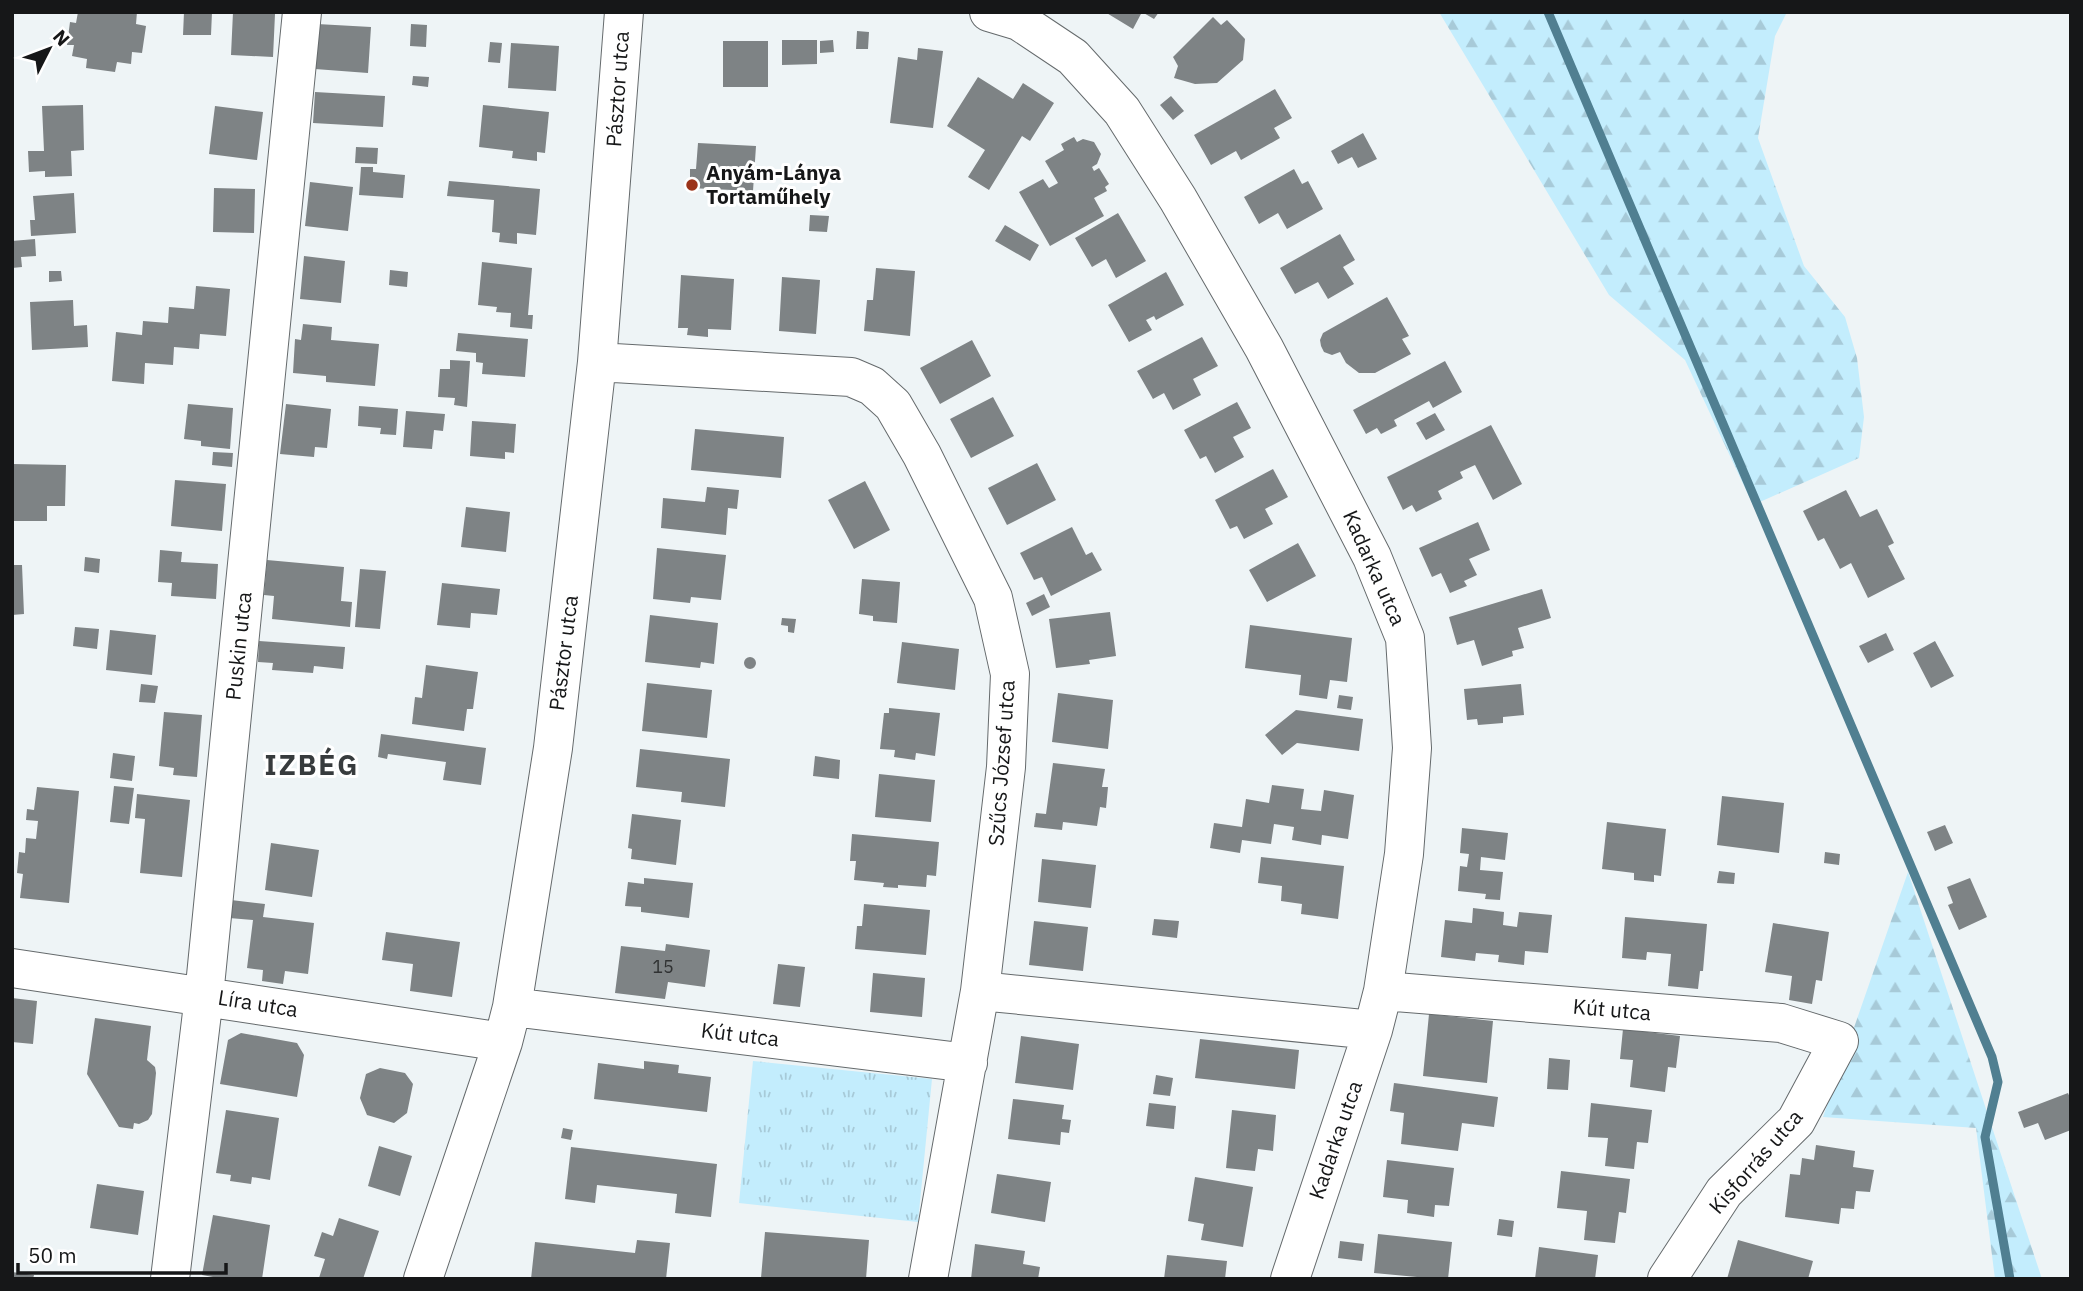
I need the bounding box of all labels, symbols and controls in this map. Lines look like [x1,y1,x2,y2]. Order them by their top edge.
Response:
north arrow [14,14,84,84]
text: N [48,24,75,51]
street label: Pásztor utca [599,30,635,148]
place label: Anyám-Lánya Tortaműhely [706,158,841,210]
marker: Anyám-Lánya Tortaműhely [684,177,700,193]
street label: Kadarka utca [1337,506,1413,630]
street label: Puskin utca [218,590,258,702]
street label: Pásztor utca [542,594,584,712]
street label: Szűcs József utca [981,679,1021,847]
district label: IZBÉG [265,746,359,783]
house number: 15 [652,955,674,978]
street label: Líra utca [216,983,300,1023]
street label: Kút utca [1572,992,1652,1026]
street label: Kút utca [700,1015,781,1053]
street label: Kadarka utca [1302,1077,1368,1203]
street label: Kisforrás utca [1702,1103,1808,1220]
scale bar [18,1232,226,1276]
text: 50 m [28,1241,77,1269]

